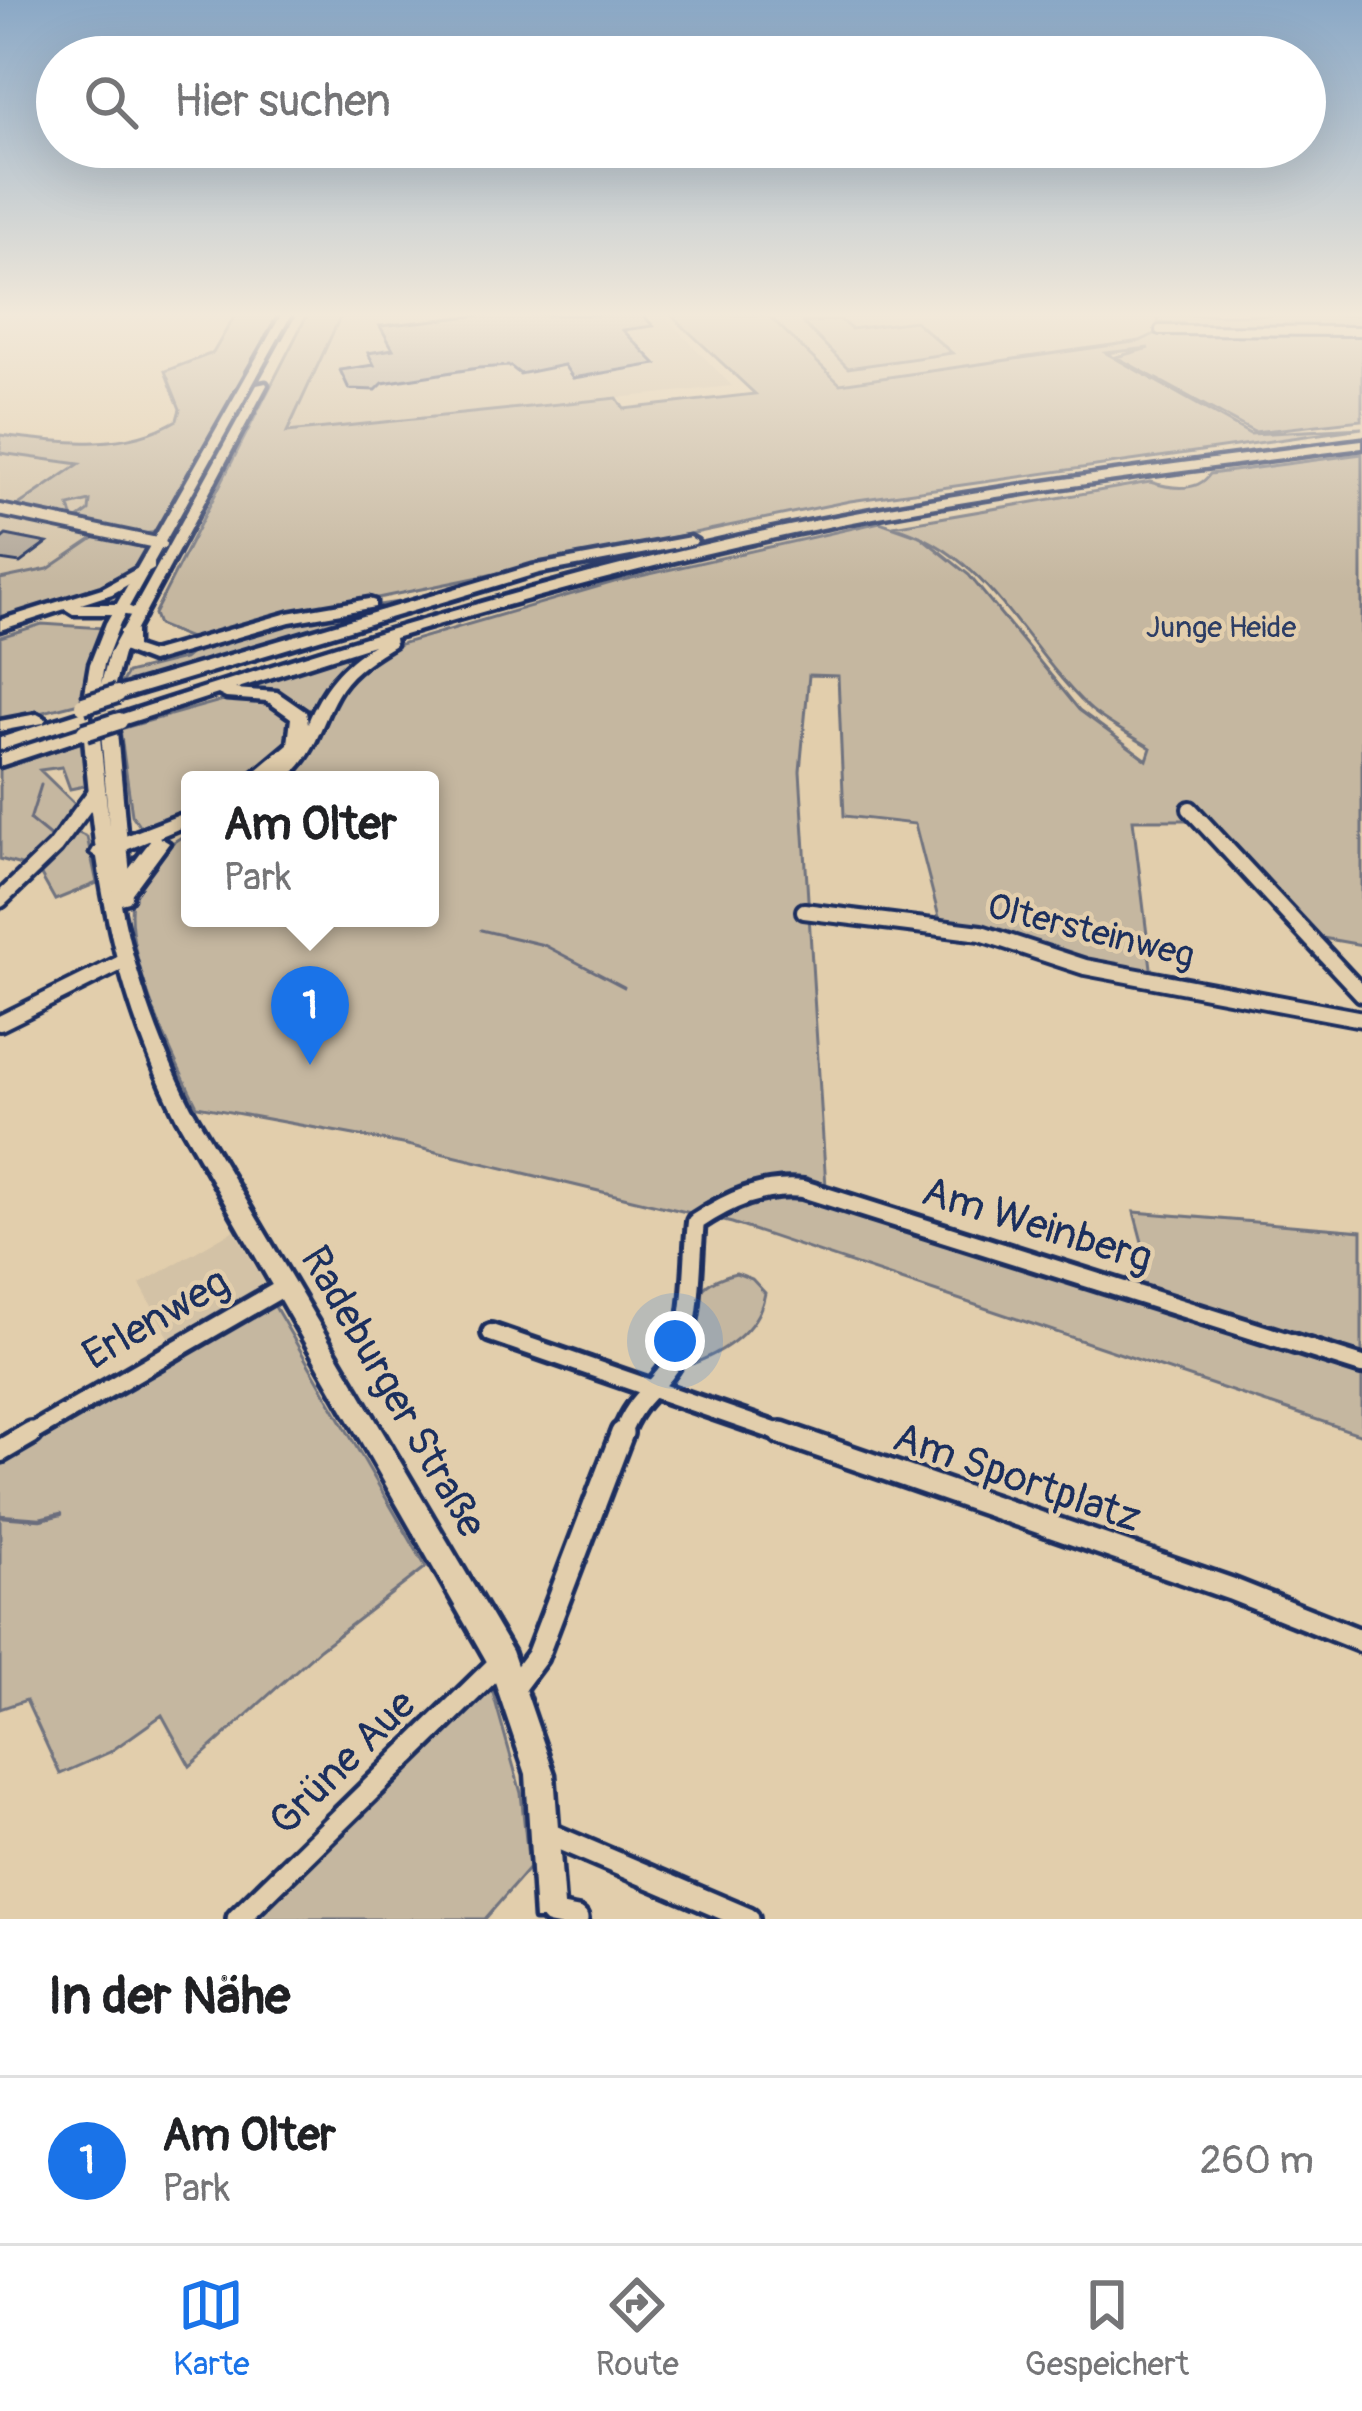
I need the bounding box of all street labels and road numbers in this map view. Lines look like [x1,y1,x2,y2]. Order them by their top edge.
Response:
street label: Oltersteinweg [983,884,1199,978]
street label: Am Weinberg [916,1165,1158,1285]
street label: Radeburger Straße [289,1237,498,1547]
street label: Erlenweg [73,1256,239,1382]
street label: Am Sportplatz [886,1411,1148,1545]
street label: Grüne Aue [259,1679,427,1847]

